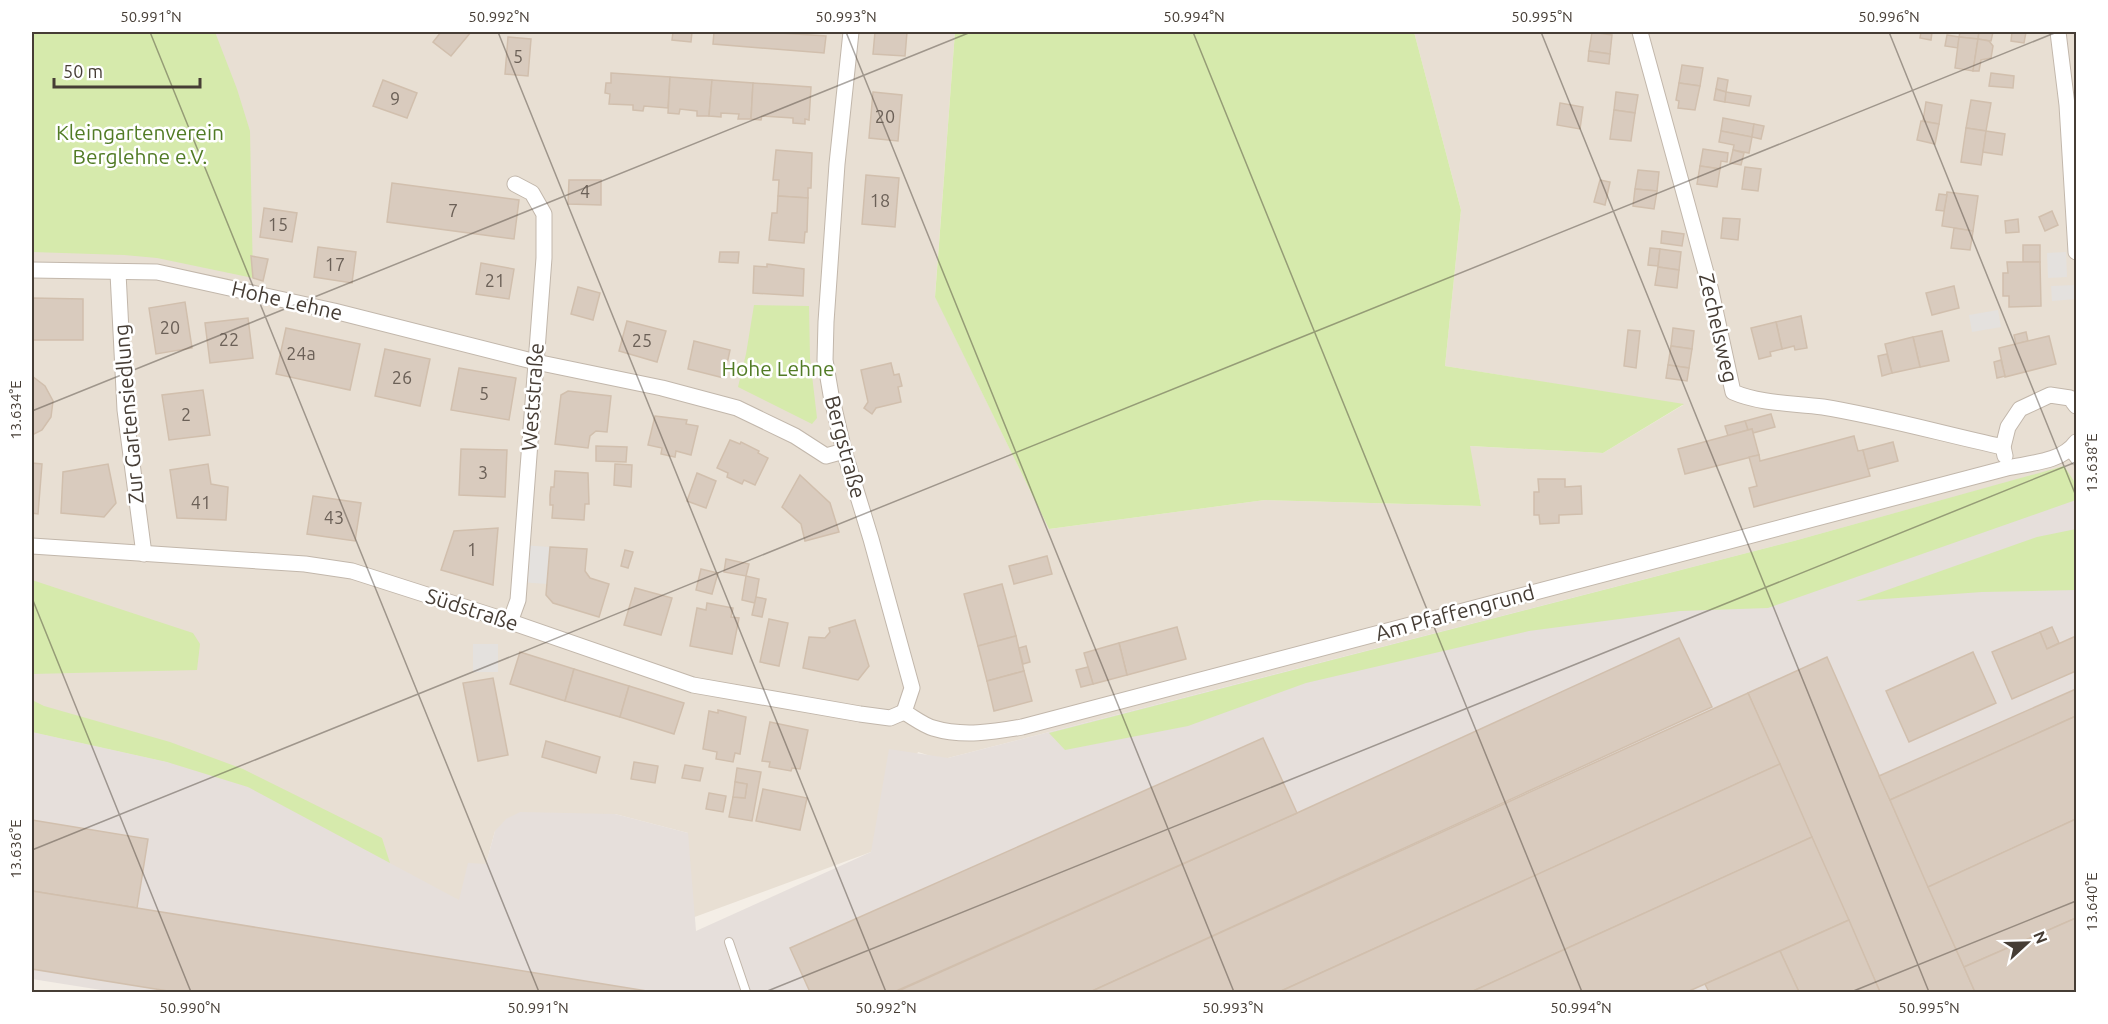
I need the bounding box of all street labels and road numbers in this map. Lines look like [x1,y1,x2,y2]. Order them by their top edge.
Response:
street label: Zechelsweg [1695,271,1743,385]
street label: Hohe Lehne [229,276,345,324]
street label: Zur Gartensiedlung [108,323,148,505]
street label: Weststraße [516,342,548,452]
street label: Bergstraße [821,393,871,501]
street label: Am Pfaffengrund [1373,579,1537,645]
street label: Südstraße [423,583,521,635]

